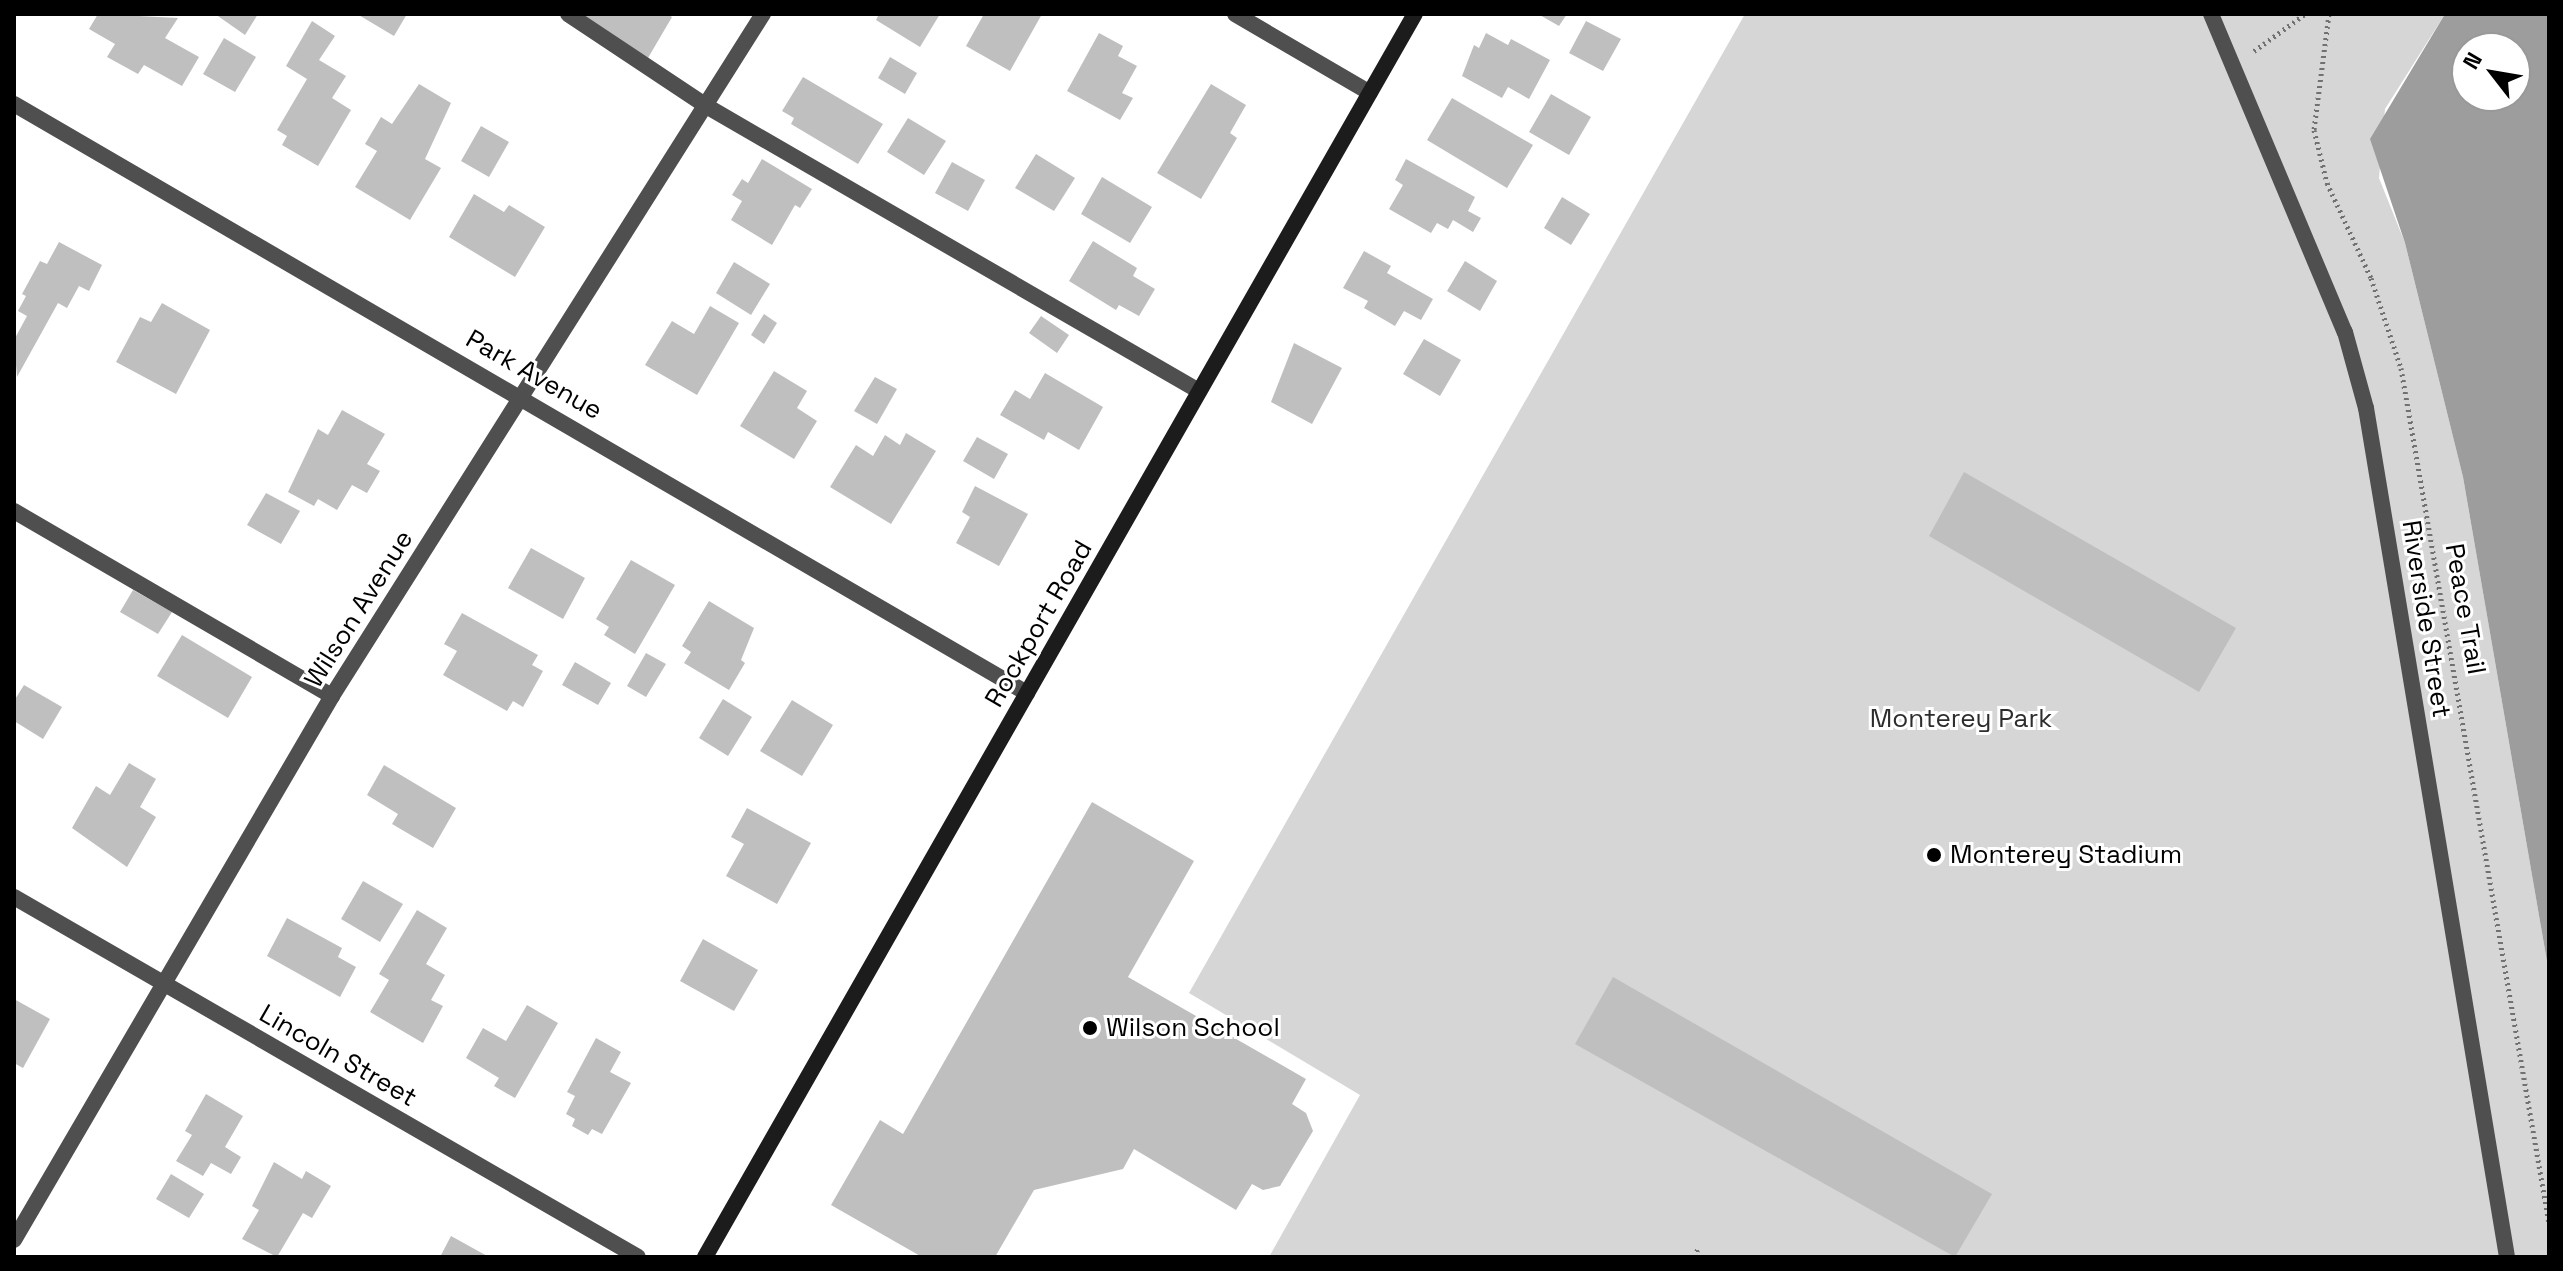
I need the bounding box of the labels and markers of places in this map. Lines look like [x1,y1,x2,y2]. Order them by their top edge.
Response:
place label: Monterey Stadium [1950,839,2182,871]
marker: Monterey Stadium [1925,846,1943,864]
place label: Wilson School [1106,1012,1280,1044]
marker: Wilson School [1081,1019,1099,1037]

